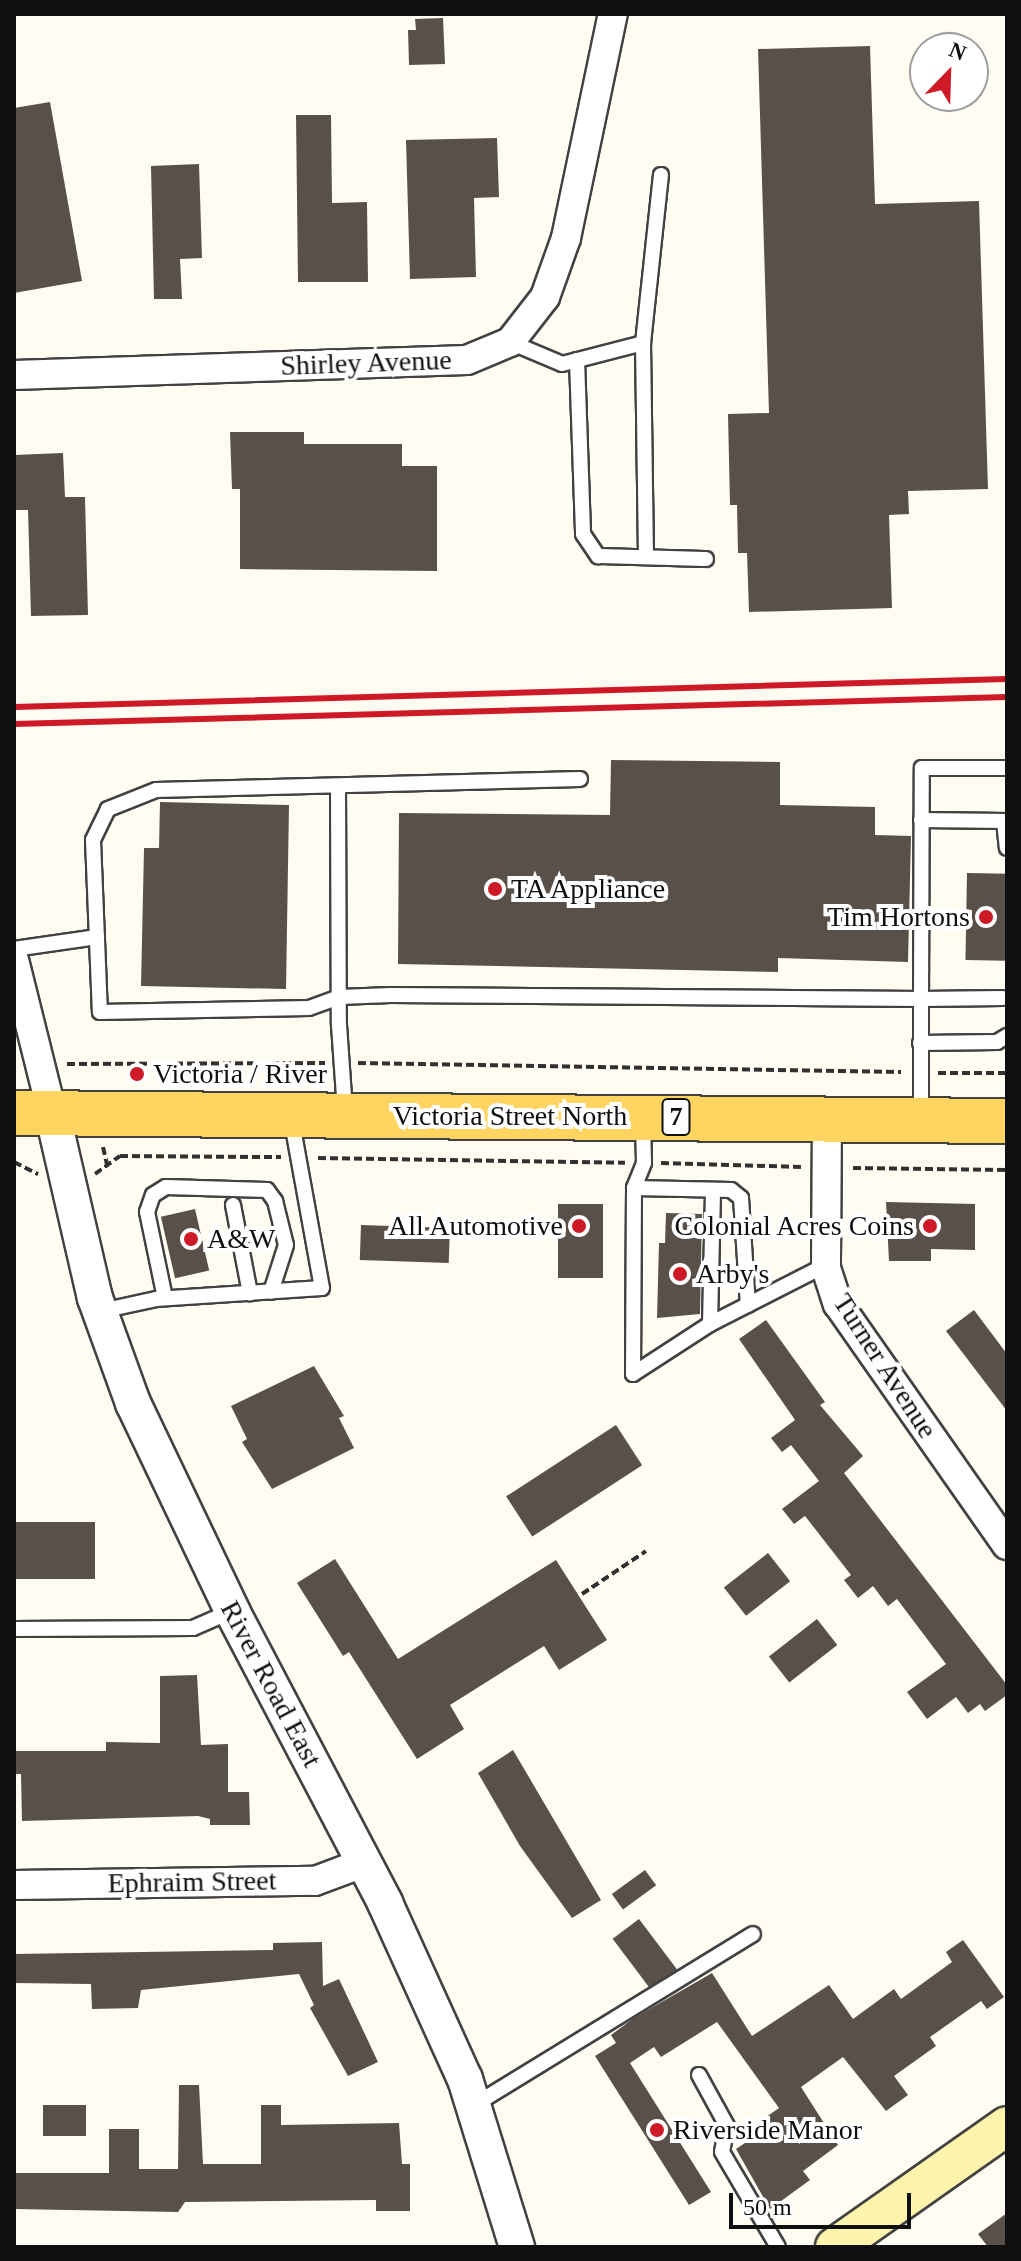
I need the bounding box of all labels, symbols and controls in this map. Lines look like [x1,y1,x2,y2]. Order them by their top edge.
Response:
north arrow [909,32,989,112]
text: N [946,37,970,66]
street label: Shirley Avenue [279,343,453,383]
place label: TA Appliance [511,872,668,906]
marker: TA Appliance [486,880,504,898]
place label: Tim Hortons [827,900,970,934]
marker: Tim Hortons [977,908,995,926]
place label: Victoria / River [153,1057,327,1091]
marker: Victoria / River [128,1065,146,1083]
road number: 7 [660,1095,692,1139]
street label: Victoria Street North [393,1099,627,1133]
place label: All Automotive [386,1209,563,1243]
place label: Colonial Acres Coins [673,1209,914,1243]
marker: All Automotive [570,1217,588,1235]
marker: Colonial Acres Coins [921,1217,939,1235]
place label: A&W [207,1222,275,1256]
marker: A&W [182,1230,200,1248]
place label: Arby's [696,1257,769,1291]
marker: Arby's [671,1265,689,1283]
street label: Turner Avenue [825,1287,945,1445]
street label: River Road East [213,1595,329,1773]
street label: Ephraim Street [107,1864,277,1900]
place label: Riverside Manor [673,2113,862,2147]
marker: Riverside Manor [648,2121,666,2139]
scale bar [733,2177,915,2227]
text: 50 m [743,2194,792,2220]

